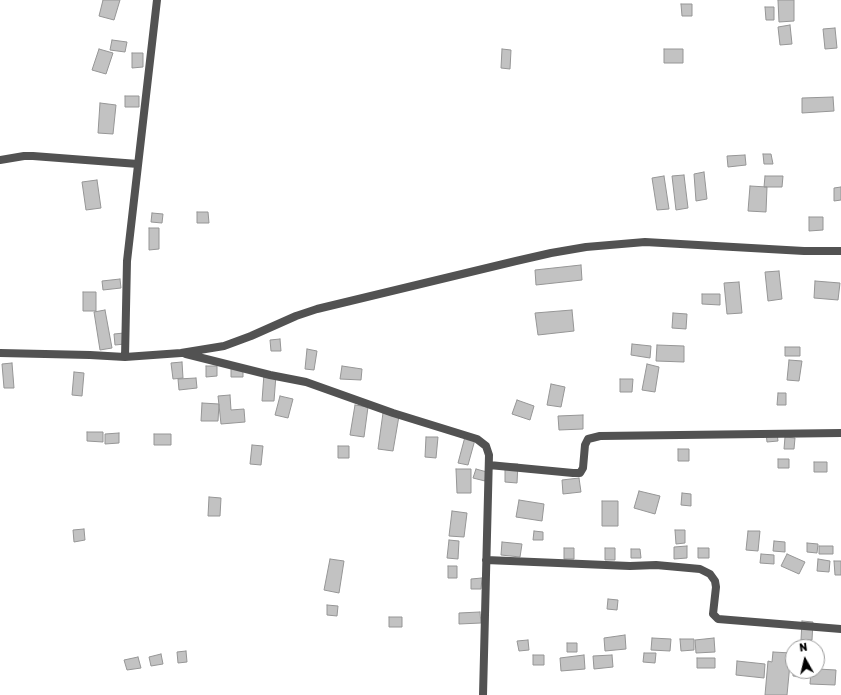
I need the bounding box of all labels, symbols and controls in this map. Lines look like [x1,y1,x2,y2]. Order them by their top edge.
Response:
north arrow [785,639,825,679]
text: N [799,641,808,655]

